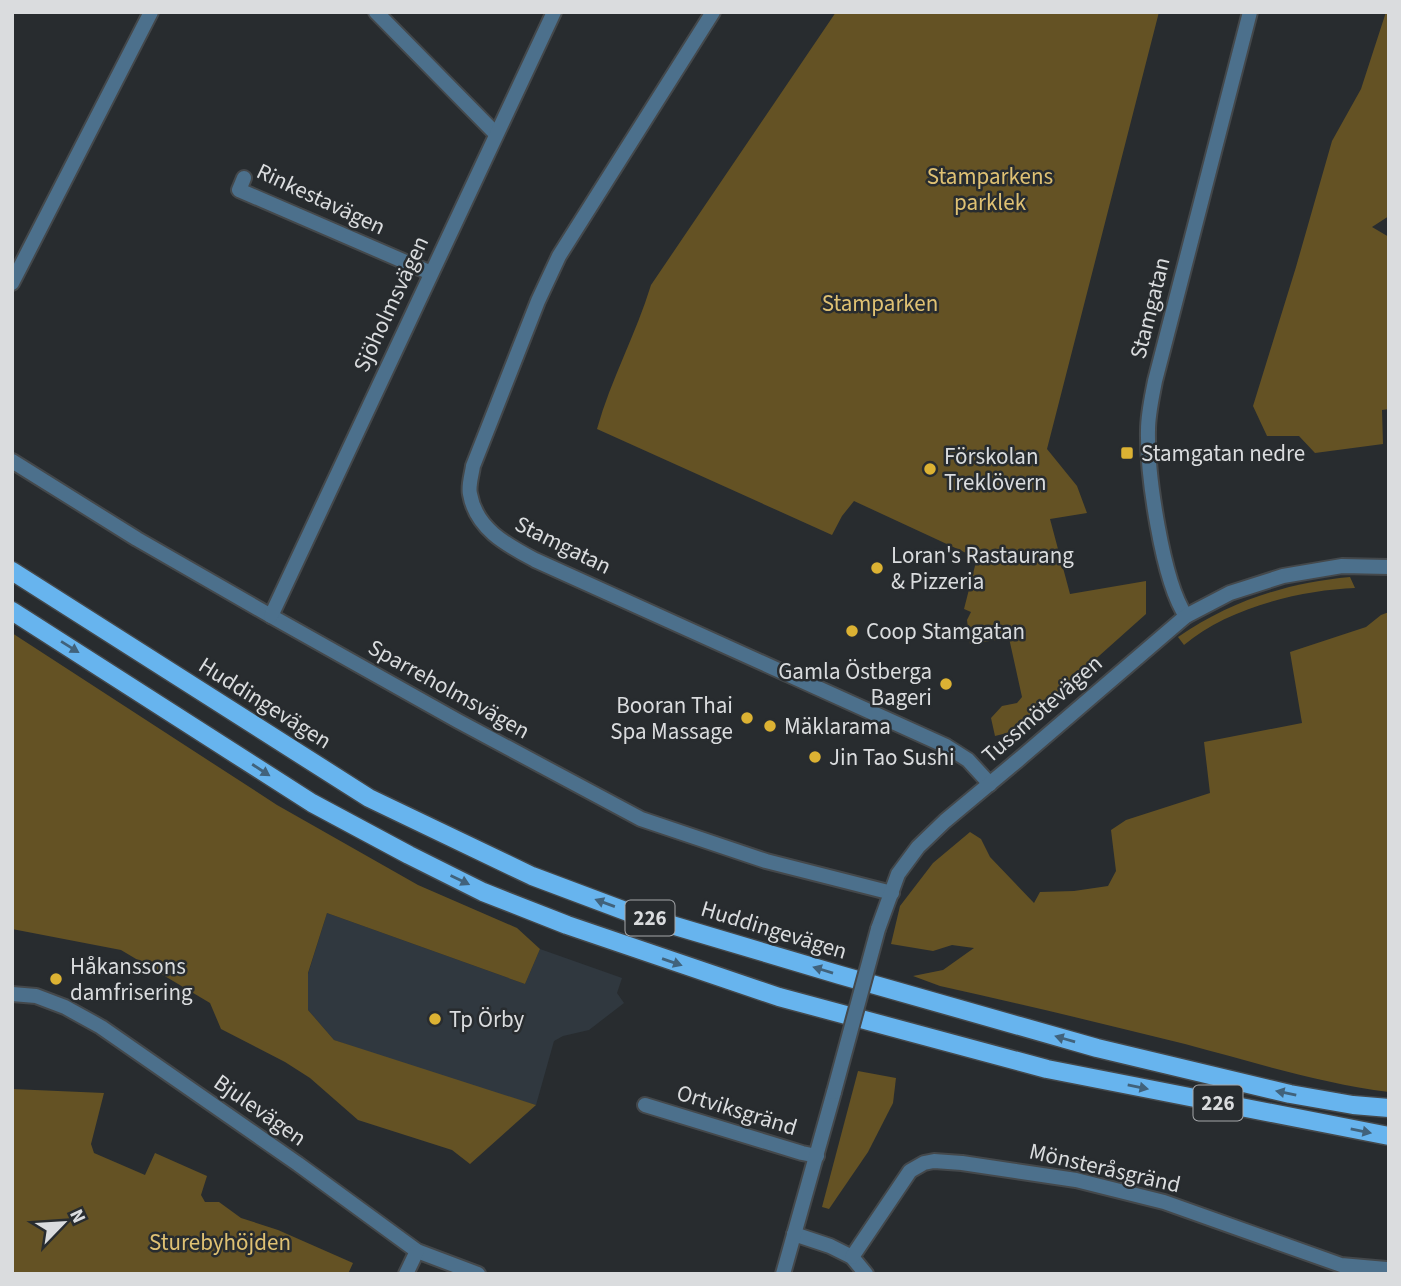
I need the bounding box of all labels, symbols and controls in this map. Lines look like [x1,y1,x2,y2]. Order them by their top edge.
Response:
street label: Rinkestavägen [251,155,391,243]
park label: Stamparkens parklek [927,160,1053,219]
street label: Sjöholmsvägen [345,230,437,378]
street label: Stamgatan [1121,254,1179,362]
park label: Stamparken [822,287,938,320]
place label: Stamgatan nedre [1141,437,1305,470]
place label: Förskolan Treklövern [944,440,1047,499]
marker: Stamgatan nedre [1119,445,1135,461]
marker: Förskolan Treklövern [922,461,938,477]
street label: Stamgatan [509,507,617,583]
place label: Loran's Rastaurang & Pizzeria [891,539,1074,598]
marker: Loran's Rastaurang & Pizzeria [869,560,885,576]
place label: Coop Stamgatan [866,615,1025,648]
marker: Coop Stamgatan [844,623,860,639]
street label: Sparreholmsvägen [362,631,536,747]
one-way arrow [61,640,79,654]
street label: Tussmötevägen [974,647,1110,771]
street label: Huddingevägen [192,649,338,757]
place label: Gamla Östberga Bageri [778,655,932,714]
marker: Gamla Östberga Bageri [938,676,954,692]
place label: Booran Thai Spa Massage [610,689,733,748]
marker: Booran Thai Spa Massage [739,710,755,726]
place label: Mäklarama [784,710,891,743]
marker: Mäklarama [762,718,778,734]
place label: Jin Tao Sushi [829,741,955,774]
marker: Jin Tao Sushi [807,749,823,765]
one-way arrow [252,763,271,776]
one-way arrow [450,875,470,886]
street label: Huddingevägen [697,892,851,968]
one-way arrow [595,898,616,909]
road number: 226 [626,900,674,936]
place label: Håkanssons damfrisering [70,950,193,1009]
one-way arrow [662,957,683,968]
one-way arrow [812,965,833,975]
marker: Håkanssons damfrisering [48,971,64,987]
place label: Tp Örby [449,1003,525,1036]
marker: Tp Örby [427,1011,443,1027]
one-way arrow [1054,1033,1075,1043]
street label: Bjulevägen [207,1066,313,1154]
street label: Ortviksgränd [673,1076,801,1144]
one-way arrow [1127,1082,1149,1093]
road number: 226 [1194,1086,1242,1120]
one-way arrow [1275,1087,1297,1098]
one-way arrow [1350,1125,1372,1136]
street label: Mönsteråsgränd [1026,1135,1184,1201]
north arrow [28,1188,98,1258]
text: N [62,1205,92,1228]
park label: Sturebyhöjden [149,1226,291,1259]

